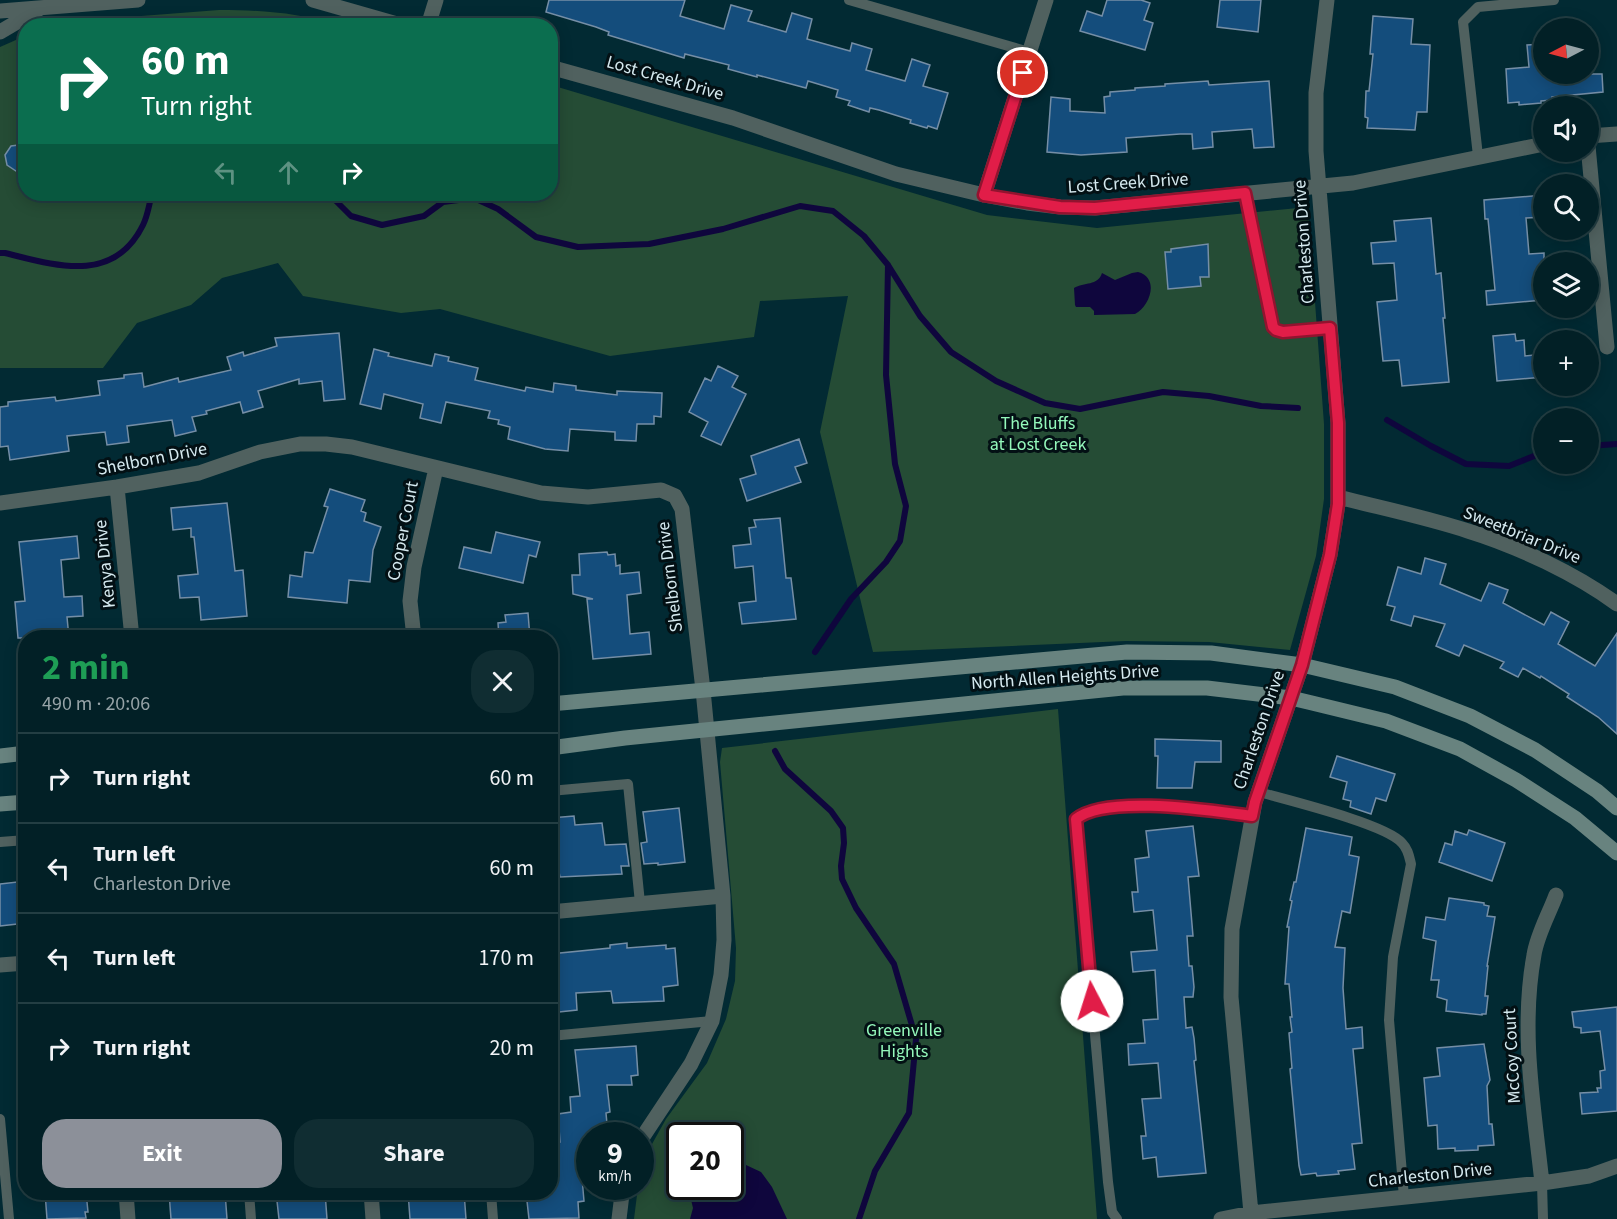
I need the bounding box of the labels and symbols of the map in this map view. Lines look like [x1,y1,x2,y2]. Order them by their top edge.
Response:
north arrow [1533,18,1599,84]
pin [997,47,1048,98]
street label: Lost Creek Drive [603,49,727,107]
street label: Lost Creek Drive [1067,166,1189,200]
street label: Charleston Drive [1287,179,1321,305]
park label: The Bluffs at Lost Creek [990,411,1086,457]
street label: Shelborn Drive [95,436,209,482]
street label: Cooper Court [381,479,425,583]
street label: Sweetbriar Drive [1459,500,1585,570]
street label: Kenya Drive [88,518,122,609]
street label: Shelborn Drive [651,520,689,634]
street label: North Allen Heights Drive [970,658,1160,696]
street label: Charleston Drive [1227,667,1291,793]
position arrow [1060,969,1124,1033]
street label: McCoy Court [1497,1008,1527,1104]
park label: Greenville Hights [866,1018,942,1064]
speed limit sign: 20 [666,1122,744,1200]
street label: Charleston Drive [1367,1156,1493,1194]

